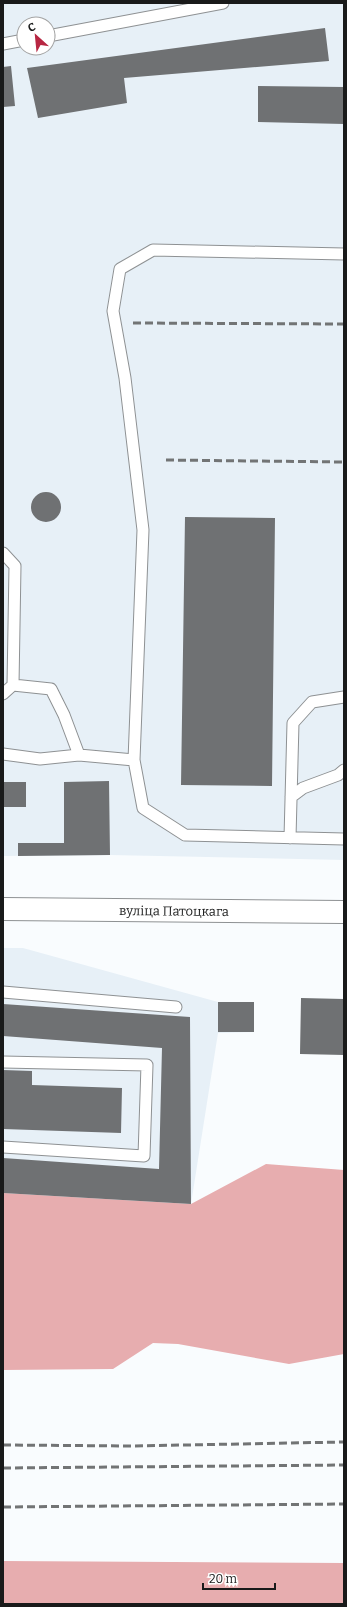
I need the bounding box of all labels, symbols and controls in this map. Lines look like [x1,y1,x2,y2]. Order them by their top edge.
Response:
north arrow [16,16,56,56]
text: С [26,20,38,35]
street label: вуліца Патоцкага [119,903,229,918]
scale bar [203,1565,275,1591]
text: 20 m [209,1572,238,1586]

